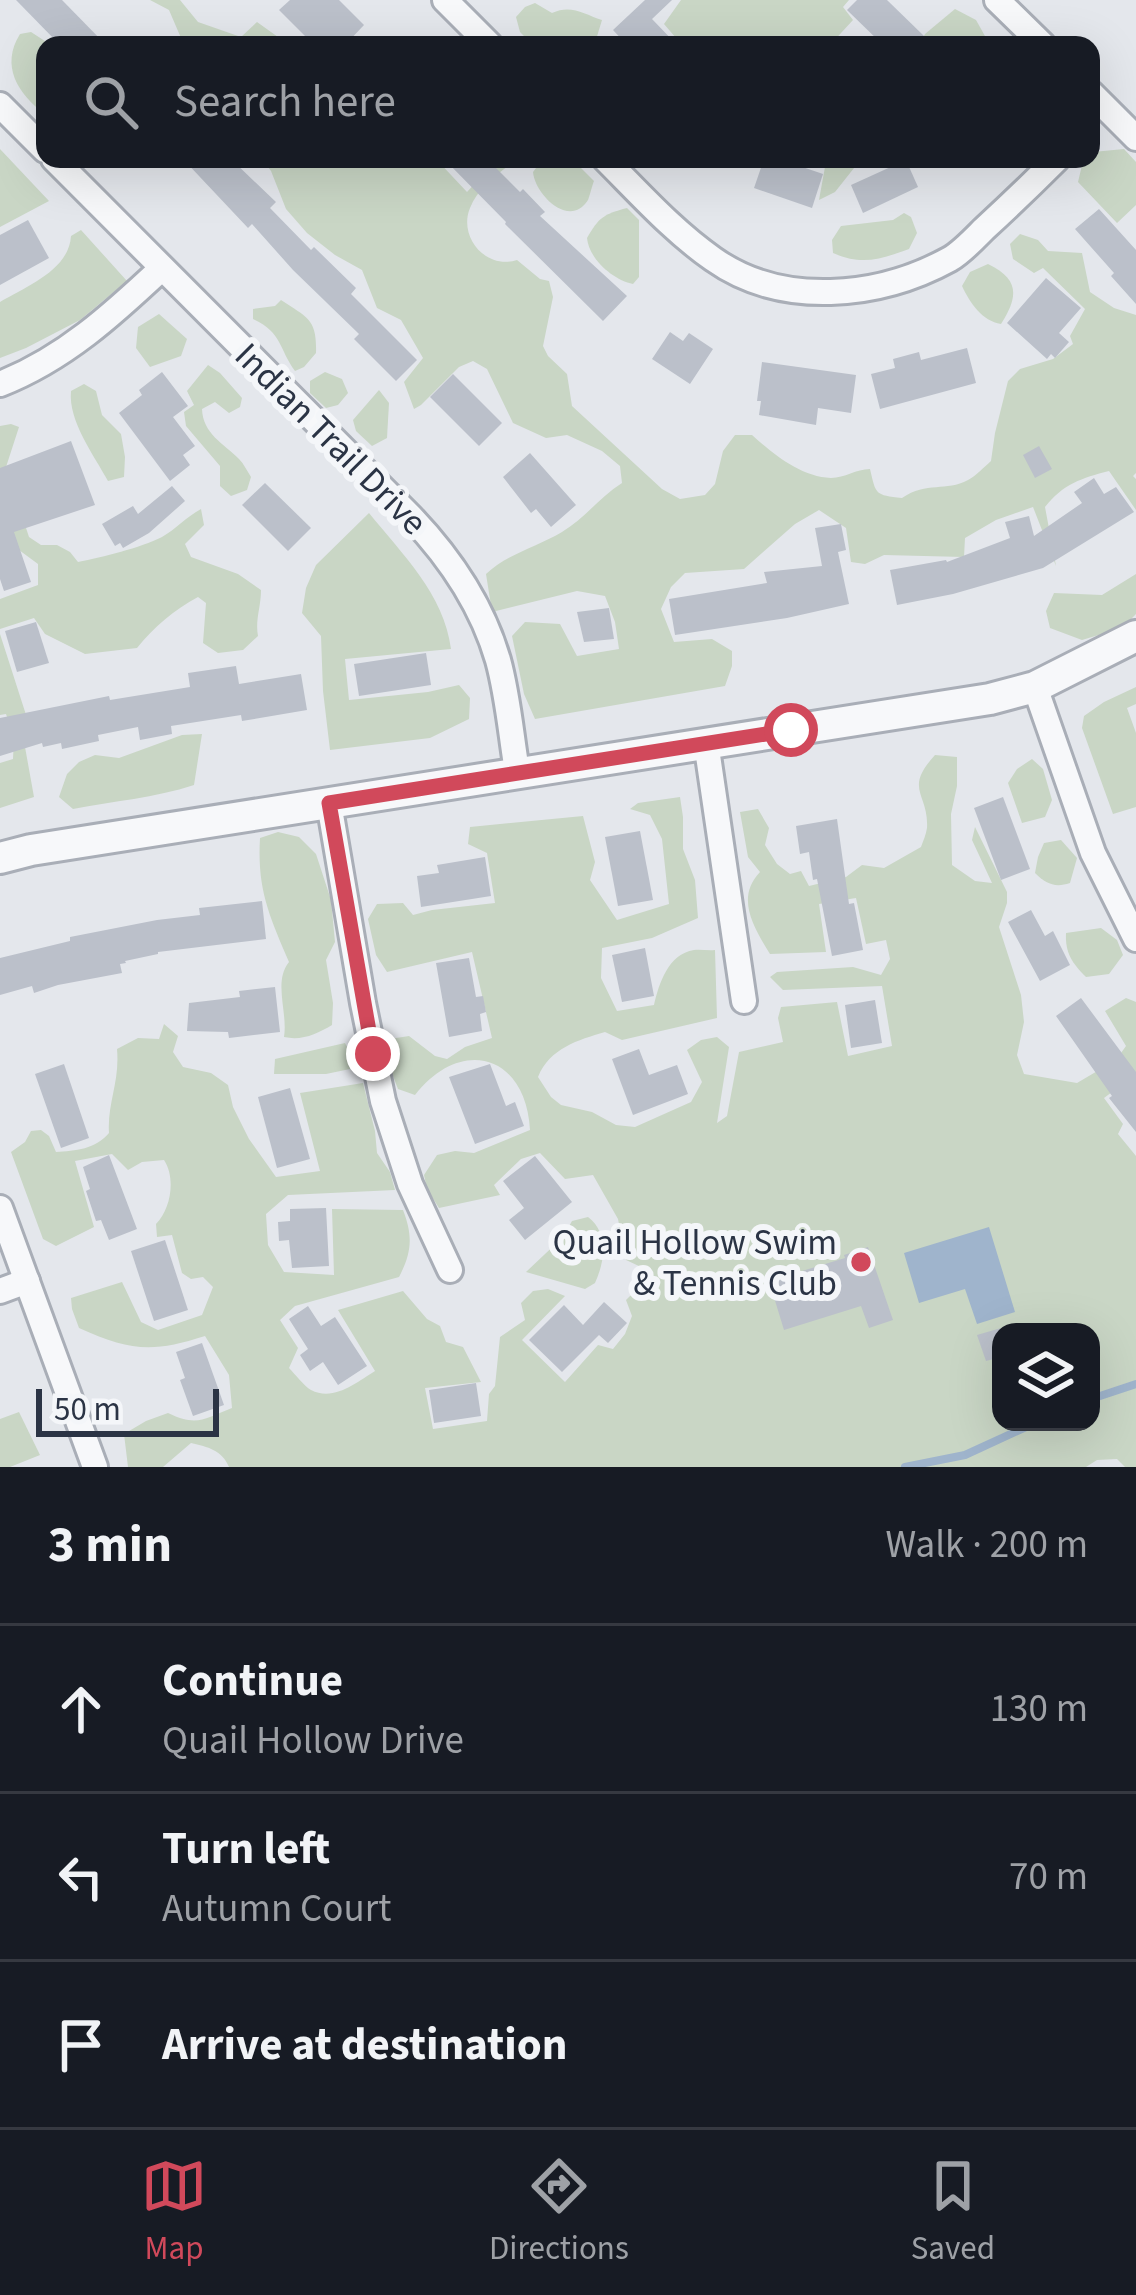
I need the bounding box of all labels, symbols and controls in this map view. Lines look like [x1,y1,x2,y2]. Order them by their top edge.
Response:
search box [36,36,1100,168]
icon: search [78,69,144,135]
text: Search here [174,70,396,134]
street label: Indian Trail Drive [223,331,439,547]
route start [764,703,818,757]
route end [346,1027,400,1081]
place label: Quail Hollow Swim & Tennis Club [553,1217,837,1309]
marker: Quail Hollow Swim & Tennis Club [848,1249,874,1275]
map controls [992,1323,1100,1431]
button: layers [992,1323,1100,1431]
scale bar [36,1383,219,1436]
text: 50 m [54,1386,121,1433]
text: 3 min [48,1509,172,1581]
text: Walk · 200 m [885,1517,1088,1573]
text: Continue [162,1649,343,1713]
icon: ahead [48,1676,114,1742]
text: 130 m [990,1681,1088,1737]
text: Quail Hollow Drive [162,1713,464,1769]
text: Turn left [162,1817,330,1881]
icon: left [48,1844,114,1910]
text: 70 m [1009,1849,1088,1905]
text: Autumn Court [162,1881,391,1937]
icon: arrive [48,2012,114,2078]
text: Arrive at destination [162,2013,567,2077]
tab: Map [141,2153,207,2272]
tab: Directions [489,2153,629,2272]
tab: Saved [911,2153,995,2272]

